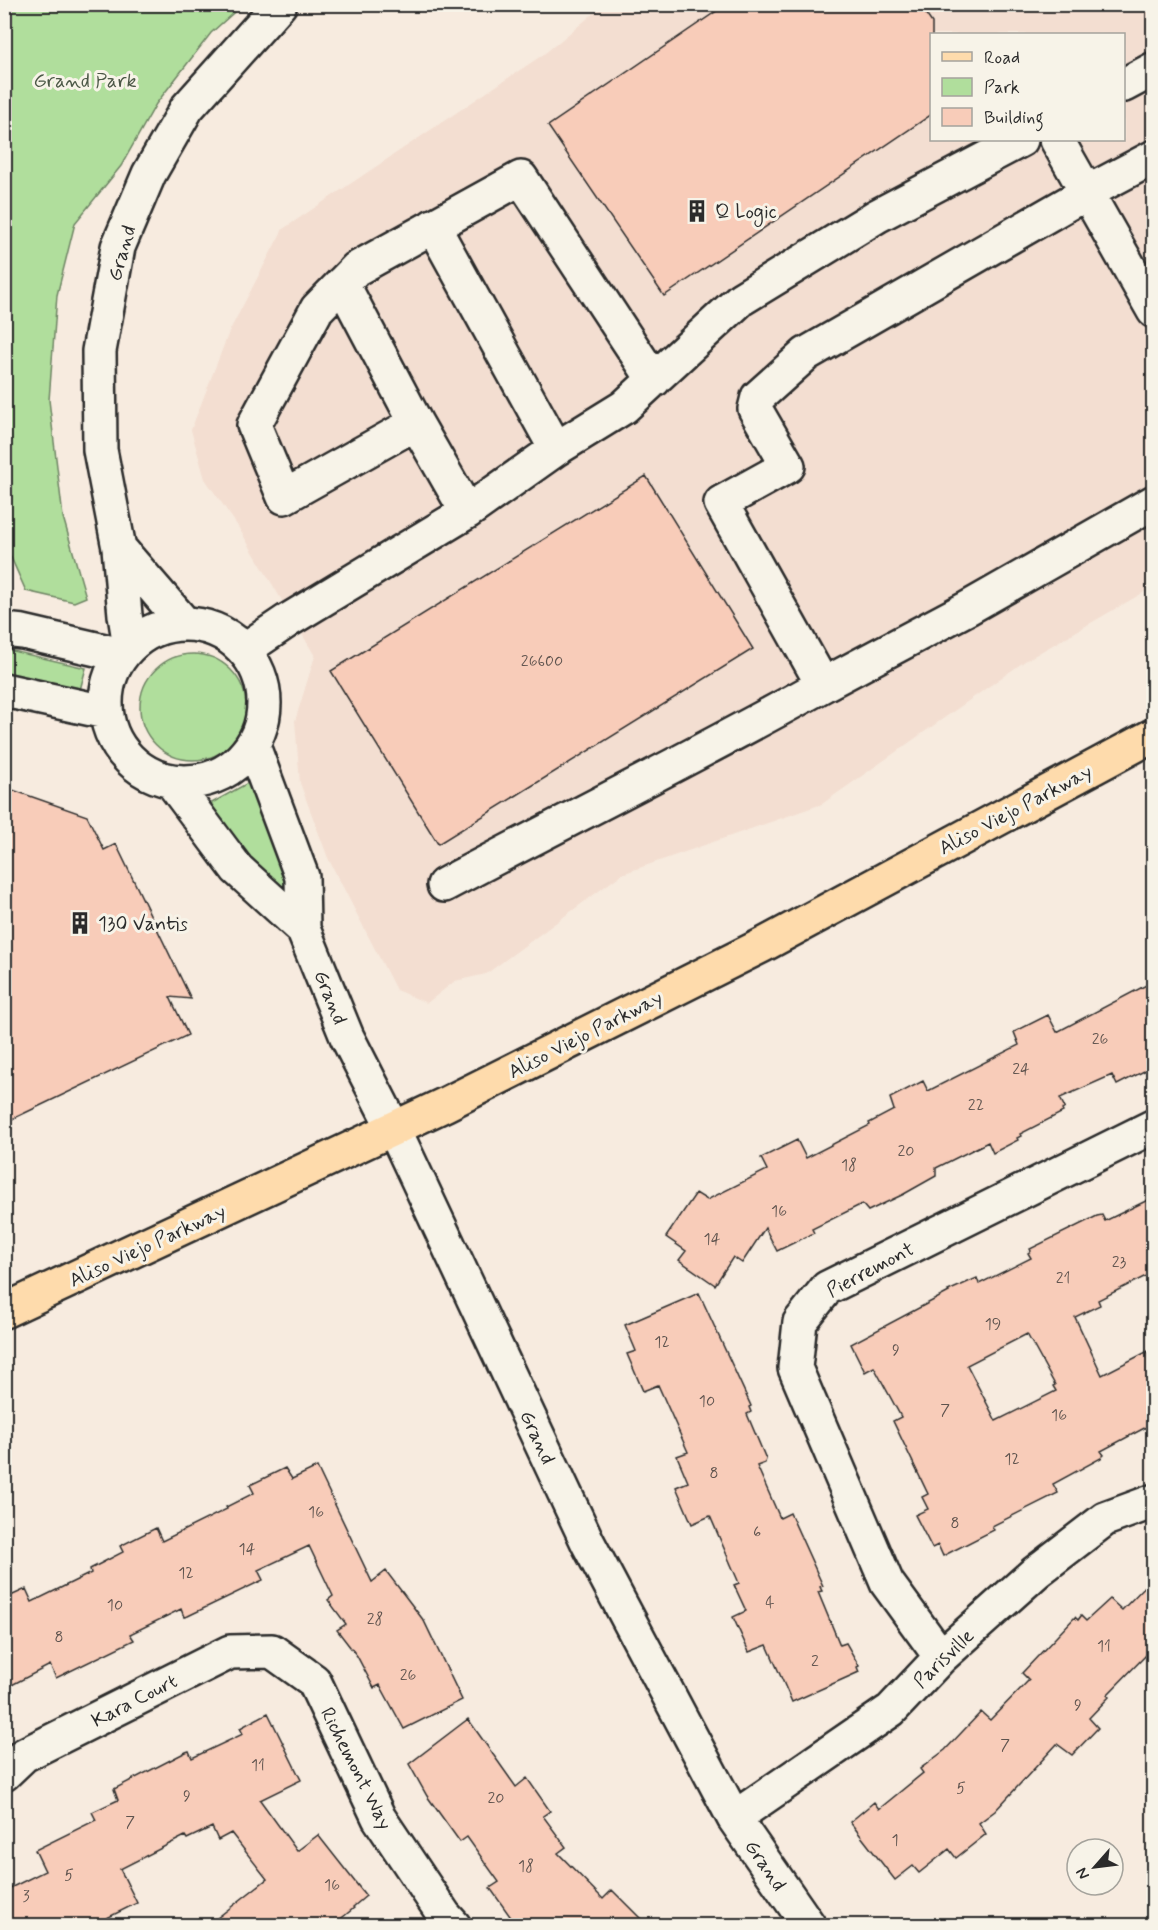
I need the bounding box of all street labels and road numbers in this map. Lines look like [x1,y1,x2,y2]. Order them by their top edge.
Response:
street label: Grand [102,222,143,284]
street label: Aliso Viejo Parkway [934,759,1097,862]
street label: Grand [306,966,353,1029]
street label: Aliso Viejo Parkway [504,985,667,1086]
street label: Aliso Viejo Parkway [65,1198,230,1294]
street label: Pierremont [822,1236,919,1305]
street label: Grand [512,1406,561,1469]
street label: Parisville [908,1623,981,1695]
street label: Kara Court [87,1668,182,1735]
street label: Richemont Way [313,1703,398,1835]
street label: Grand [738,1835,792,1897]

